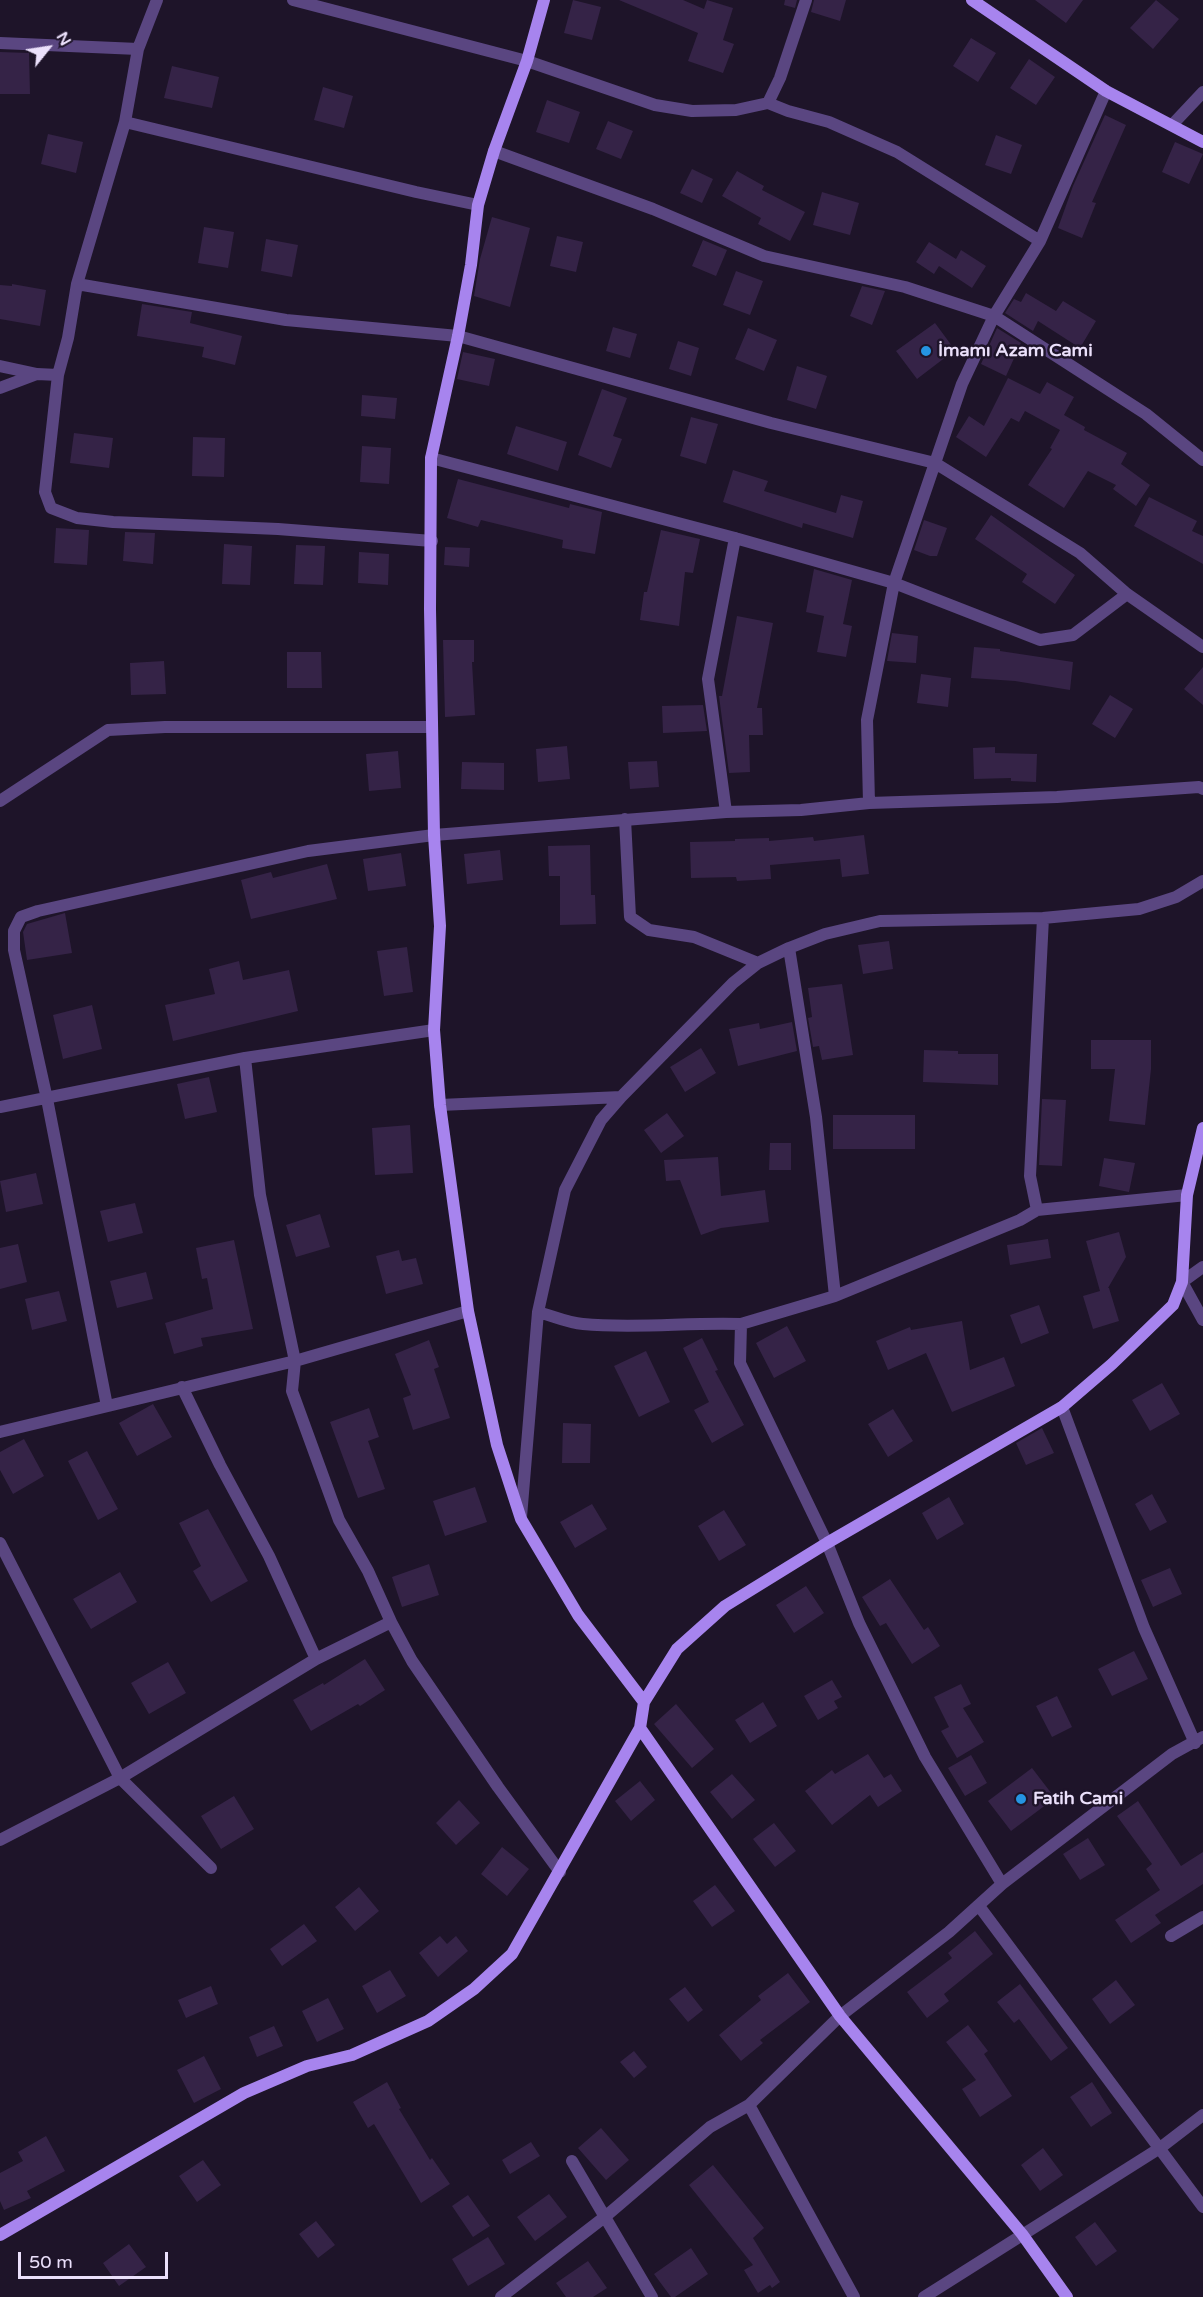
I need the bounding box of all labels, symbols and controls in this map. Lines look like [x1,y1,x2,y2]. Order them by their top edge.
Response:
north arrow [18,18,78,78]
text: N [52,28,75,50]
place label: İmamı Azam Cami [938,340,1093,362]
marker: İmamı Azam Cami [919,344,933,358]
place label: Fatih Cami [1033,1788,1123,1810]
marker: Fatih Cami [1014,1792,1028,1806]
scale bar [21,2240,171,2278]
text: 50 m [29,2251,73,2273]

